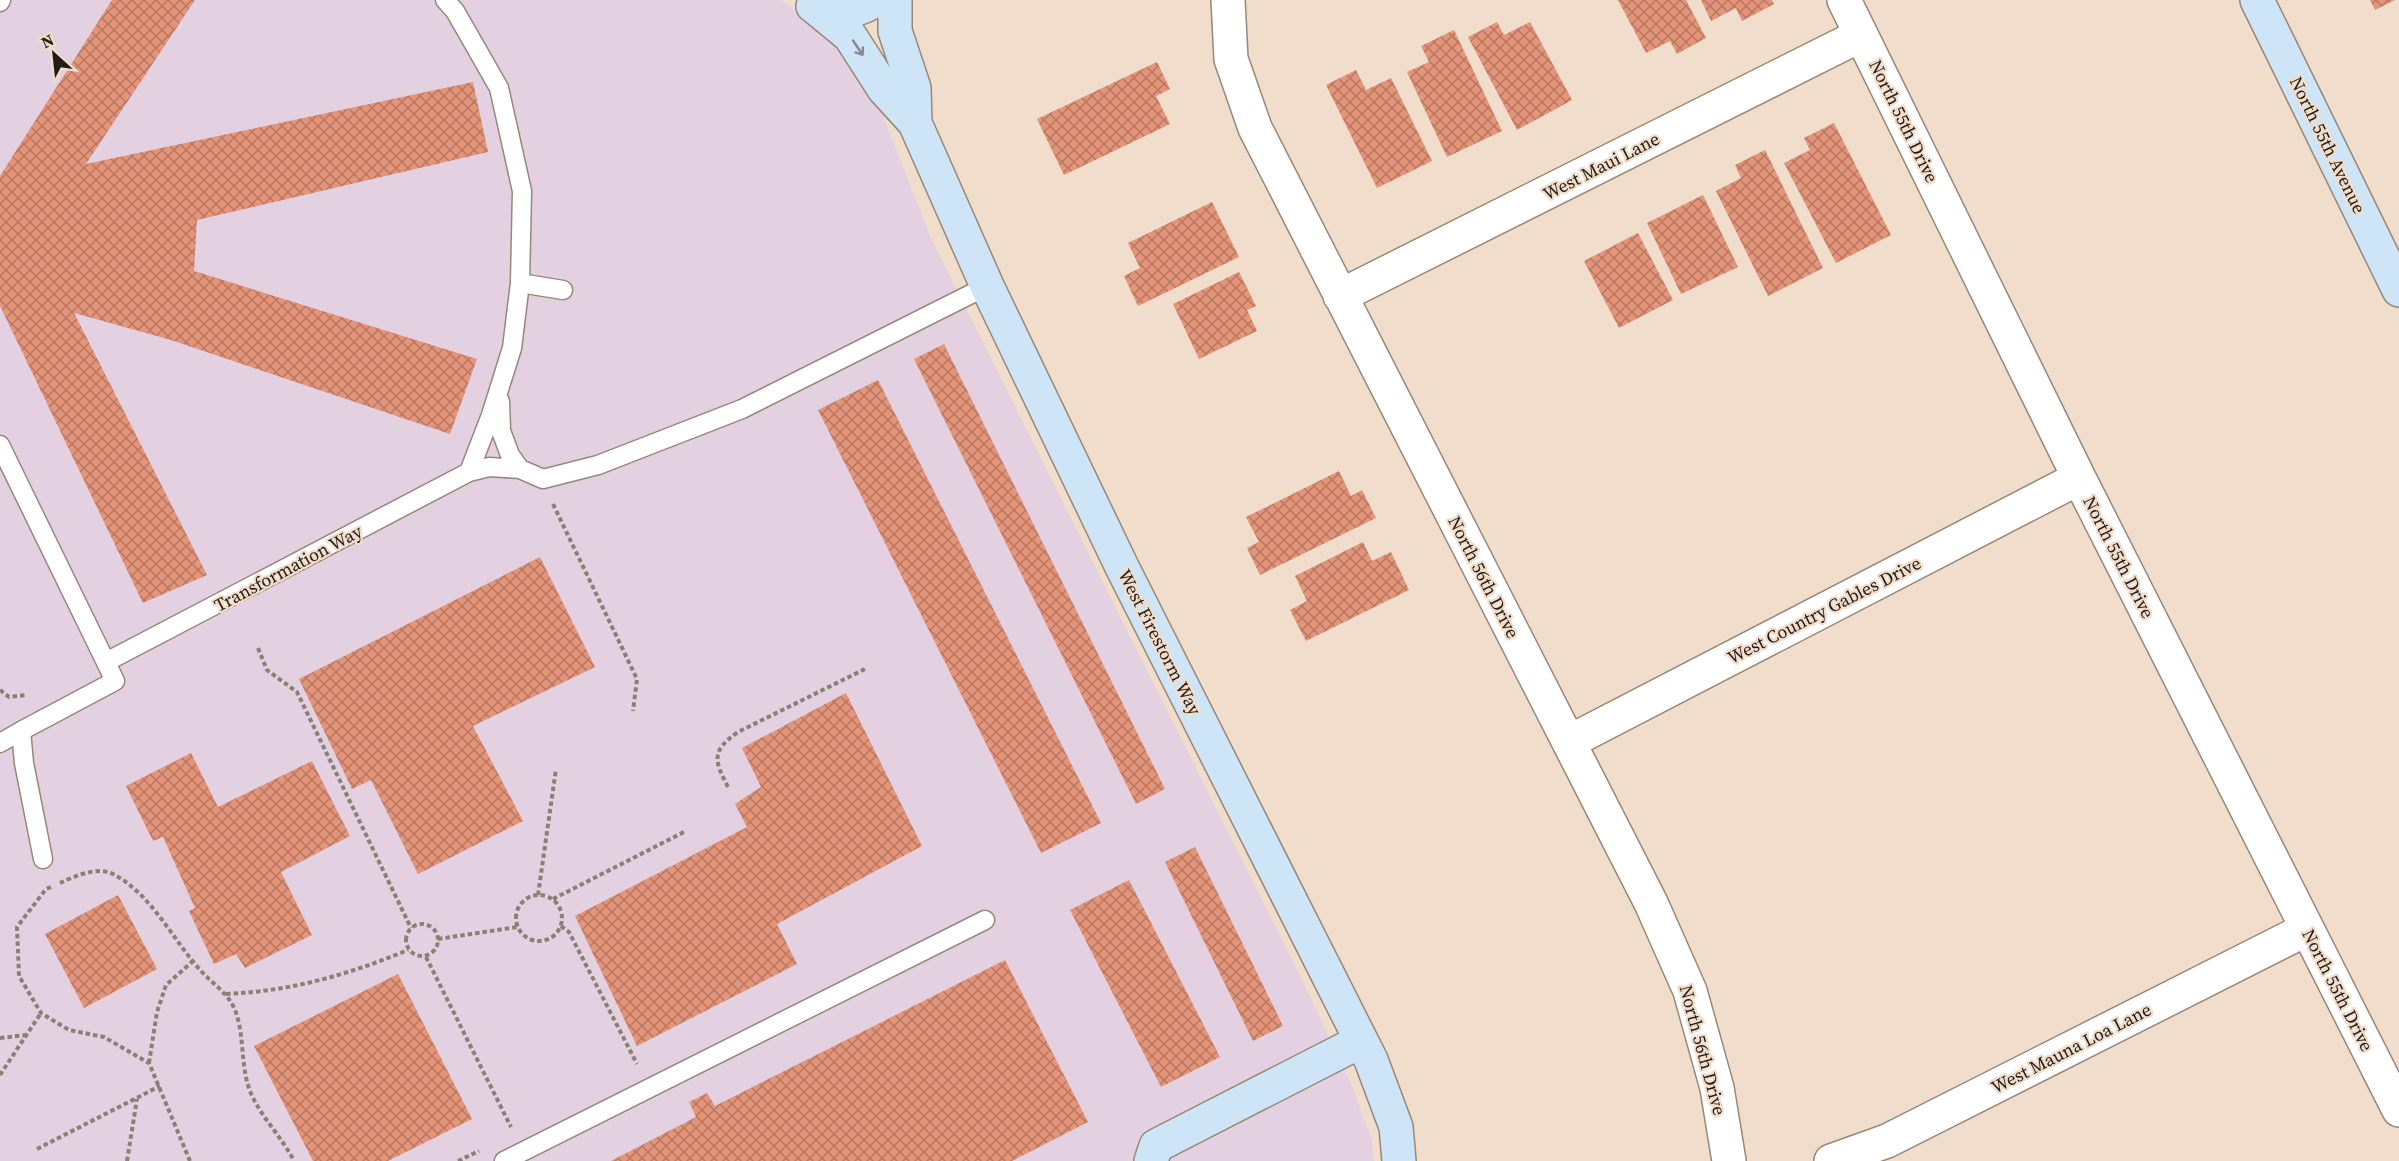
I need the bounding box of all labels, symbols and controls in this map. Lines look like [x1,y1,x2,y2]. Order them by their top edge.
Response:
north arrow [24,24,84,84]
text: N [37,28,58,53]
one-way arrow [852,39,864,56]
street label: North 55th Drive [1863,55,1945,187]
street label: North 55th Avenue [2284,72,2372,218]
street label: West Maui Lane [1538,126,1664,206]
street label: North 55th Drive [2077,492,2161,622]
street label: North 56th Drive [1442,512,1526,642]
street label: Transformation Way [210,518,367,618]
street label: West Country Gables Drive [1723,550,1925,670]
street label: West Firestorm Way [1112,565,1208,720]
street label: North 55th Drive [2296,925,2380,1055]
street label: North 56th Drive [1674,982,1732,1118]
street label: West Mauna Loa Lane [1987,997,2155,1099]

